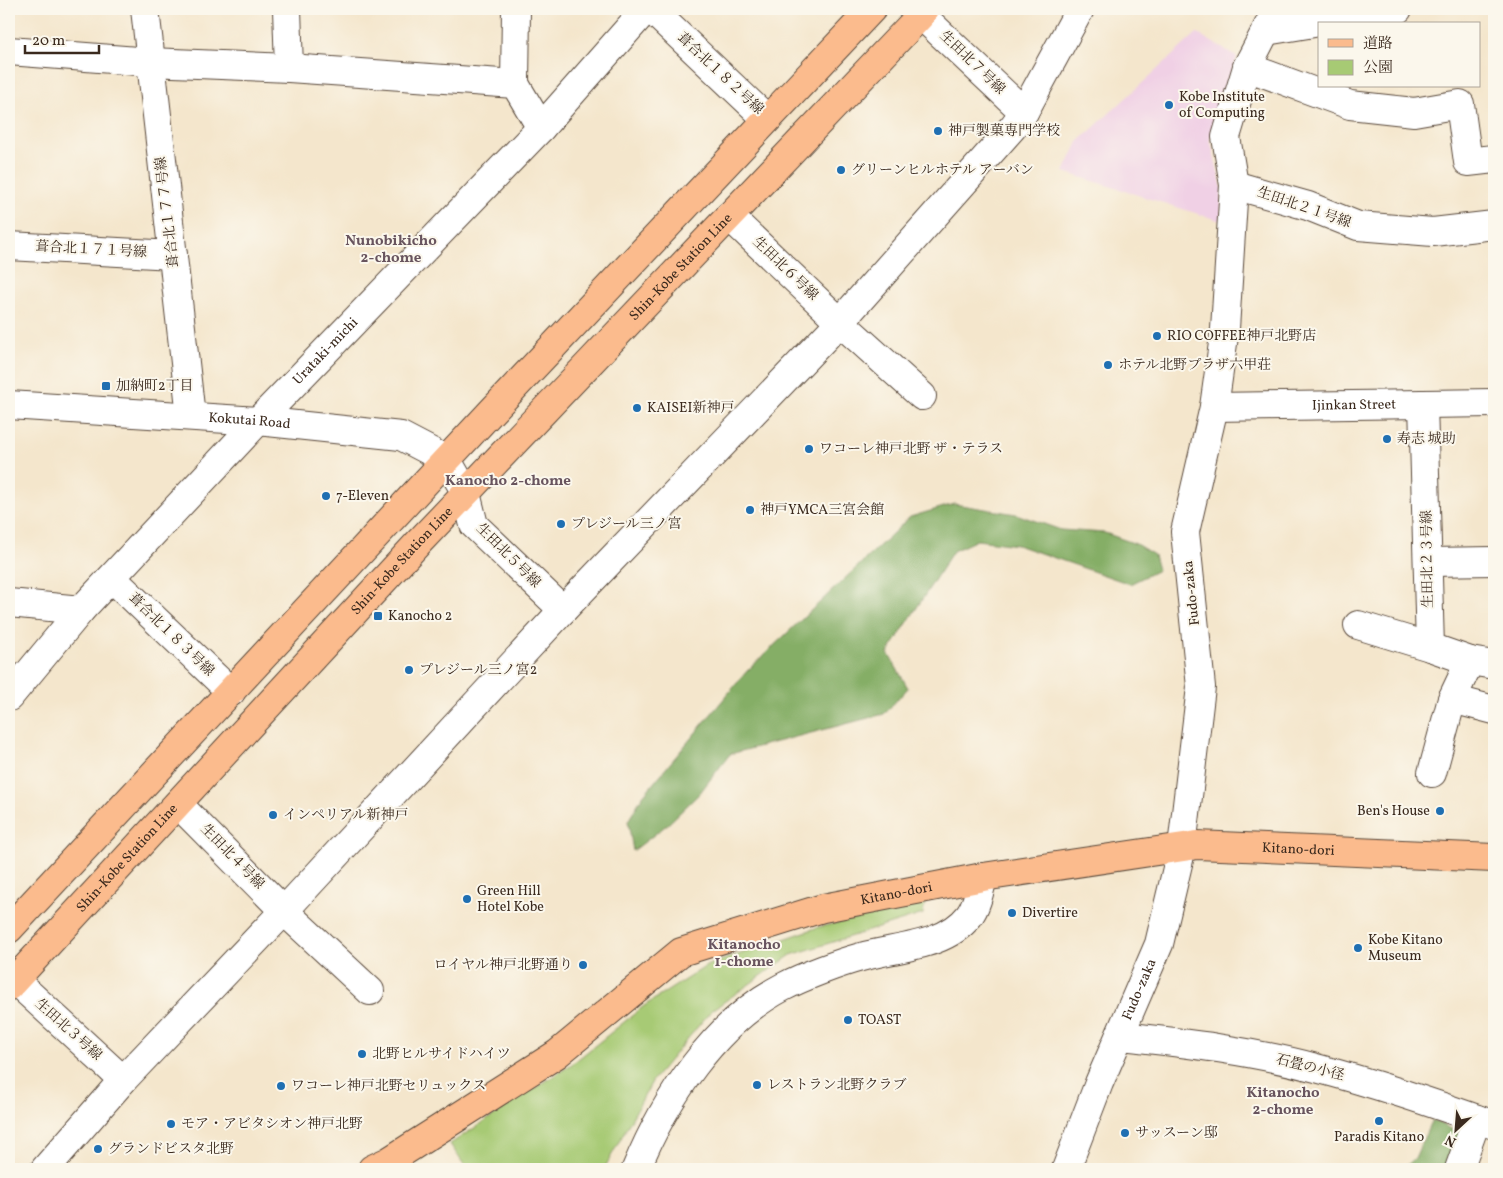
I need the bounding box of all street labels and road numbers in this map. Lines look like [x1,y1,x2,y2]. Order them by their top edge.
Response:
street label: 生田北７号線 [935,27,1009,99]
street label: 葺合北１８２号線 [673,29,767,119]
street label: 葺合北１７７号線 [152,155,184,269]
street label: 生田北２１号線 [1255,183,1353,233]
street label: Shin-Kobe Station Line [625,209,737,325]
street label: 生田北６号線 [748,233,822,305]
street label: 葺合北１７１号線 [35,238,147,262]
street label: Urataki-michi [288,313,362,389]
street label: Ijinkan Street [1312,395,1396,415]
street label: Kokutai Road [208,408,292,434]
street label: Shin-Kobe Station Line [347,502,458,619]
street label: 生田北２３号線 [1418,510,1438,608]
street label: 生田北５号線 [472,520,544,592]
street label: Fudo-zaka [1179,560,1205,626]
street label: 葺合北１８３号線 [124,589,218,681]
street label: Shin-Kobe Station Line [72,799,182,917]
street label: 生田北４号線 [196,820,268,894]
street label: Kitano-dori [1262,838,1335,861]
street label: Kitano-dori [859,878,934,910]
street label: Fudo-zaka [1118,956,1161,1023]
street label: 生田北３号線 [30,995,106,1065]
street label: 石畳の小径 [1274,1050,1346,1086]

